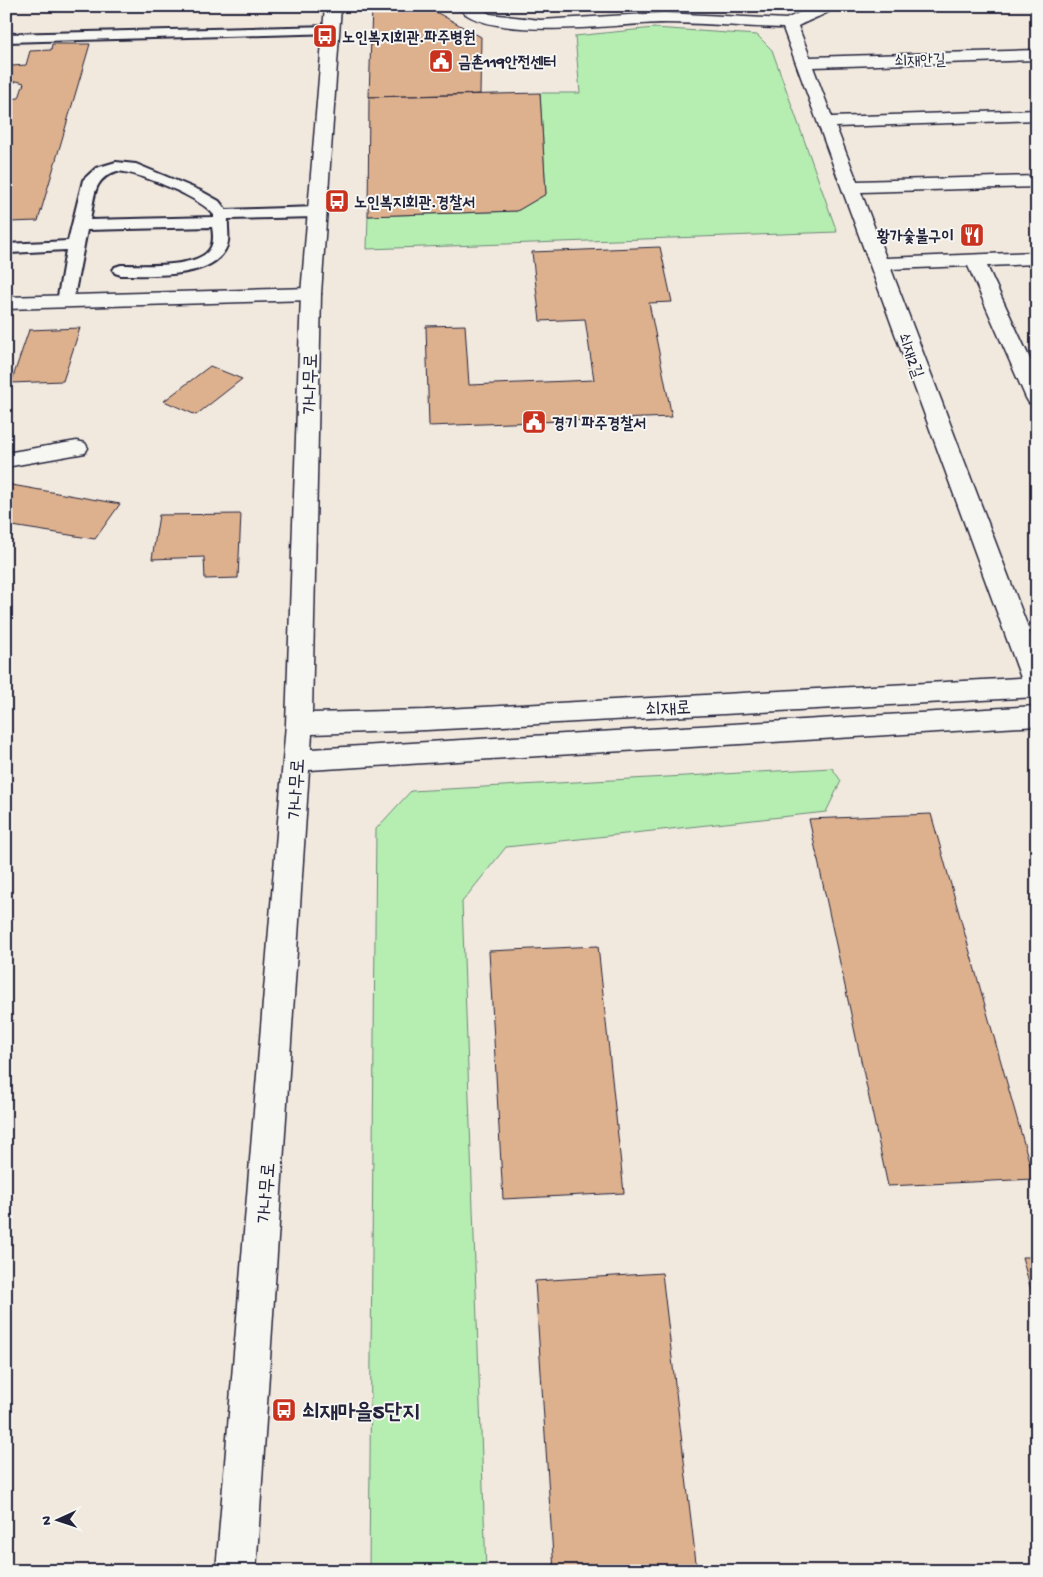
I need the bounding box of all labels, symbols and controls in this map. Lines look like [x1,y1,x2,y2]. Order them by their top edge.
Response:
bus stop icon: 노인복지회관.파주병원 [312,23,338,49]
place label: 노인복지회관.파주병원 [342,29,476,49]
public building icon: 금촌119안전센터 [428,48,454,74]
street label: 쇠재안길 [894,52,946,73]
place label: 금촌119안전센터 [458,54,556,74]
bus stop icon: 노인복지회관.경찰서 [324,188,350,214]
place label: 노인복지회관.경찰서 [354,194,475,214]
restaurant icon: 황가숯불구이 [959,222,985,248]
place label: 황가숯불구이 [877,228,954,248]
street label: 쇠재2길 [892,331,926,381]
street label: 가나무로 [300,353,325,415]
public building icon: 경기 파주경찰서 [521,409,547,435]
place label: 경기 파주경찰서 [552,415,646,435]
street label: 쇠재로 [645,698,692,723]
street label: 가나무로 [285,758,312,820]
street label: 가나무로 [255,1162,282,1225]
bus stop icon: 쇠재마을5단지 [271,1397,297,1423]
place label: 쇠재마을5단지 [302,1401,420,1427]
north arrow [32,1494,82,1544]
text: N [39,1516,56,1526]

